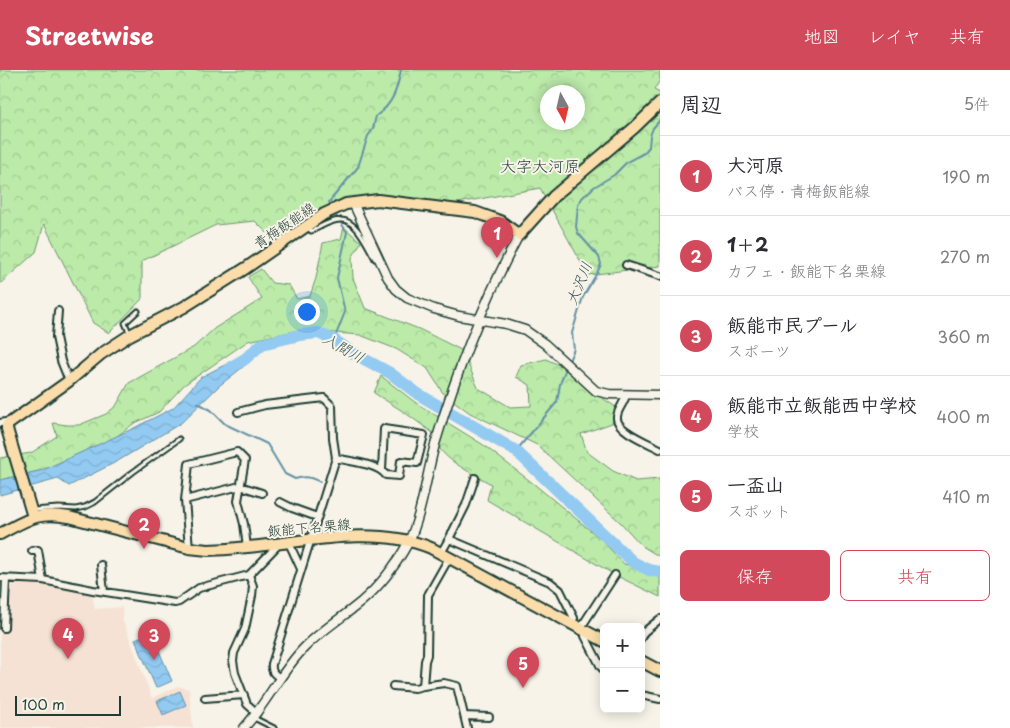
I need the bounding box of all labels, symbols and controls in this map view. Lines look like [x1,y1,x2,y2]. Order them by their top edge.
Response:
text: Streetwise [25,17,154,53]
text: 地図 [804,22,840,49]
text: レイヤ [868,22,921,49]
text: 共有 [949,22,985,49]
north arrow [540,85,585,130]
text: 周辺 [680,87,722,119]
text: 5件 [964,91,990,115]
text: 大河原 [727,150,784,178]
district label: 大字大河原 [500,153,580,177]
text: 1 [692,164,700,188]
text: 190 m [942,164,990,188]
text: バス停 · 青梅飯能線 [727,178,870,202]
street label: 青梅飯能線 [249,197,319,253]
pin: 1 [481,217,513,258]
text: 1＋2 [727,230,768,258]
text: 2 [690,244,702,268]
text: 270 m [940,244,990,268]
water label: 大沢川 [559,258,597,308]
text: カフェ · 飯能下名栗線 [727,258,886,282]
your location [294,299,320,325]
text: 飯能市民プール [727,310,858,338]
text: 3 [691,324,701,348]
text: 360 m [938,324,990,348]
water label: 入間川 [319,326,369,368]
text: スポーツ [727,338,791,362]
text: 飯能市立飯能西中学校 [727,390,917,418]
text: 4 [691,404,701,428]
text: 400 m [937,404,990,428]
text: 学校 [727,418,759,442]
text: 一盃山 [727,470,784,498]
text: 5 [691,484,701,508]
text: 410 m [942,484,990,508]
text: スポット [727,498,791,522]
pin: 2 [128,508,160,549]
street label: 飯能下名栗線 [266,513,352,541]
button: 保存 [680,550,830,601]
button: 共有 [840,550,990,601]
pin: 4 [52,618,84,659]
pin: 3 [138,619,170,660]
map controls [600,623,645,713]
button: + [600,623,645,668]
pin: 5 [507,647,539,688]
button: − [600,668,645,713]
scale bar [15,693,121,716]
text: 100 m [22,694,65,715]

